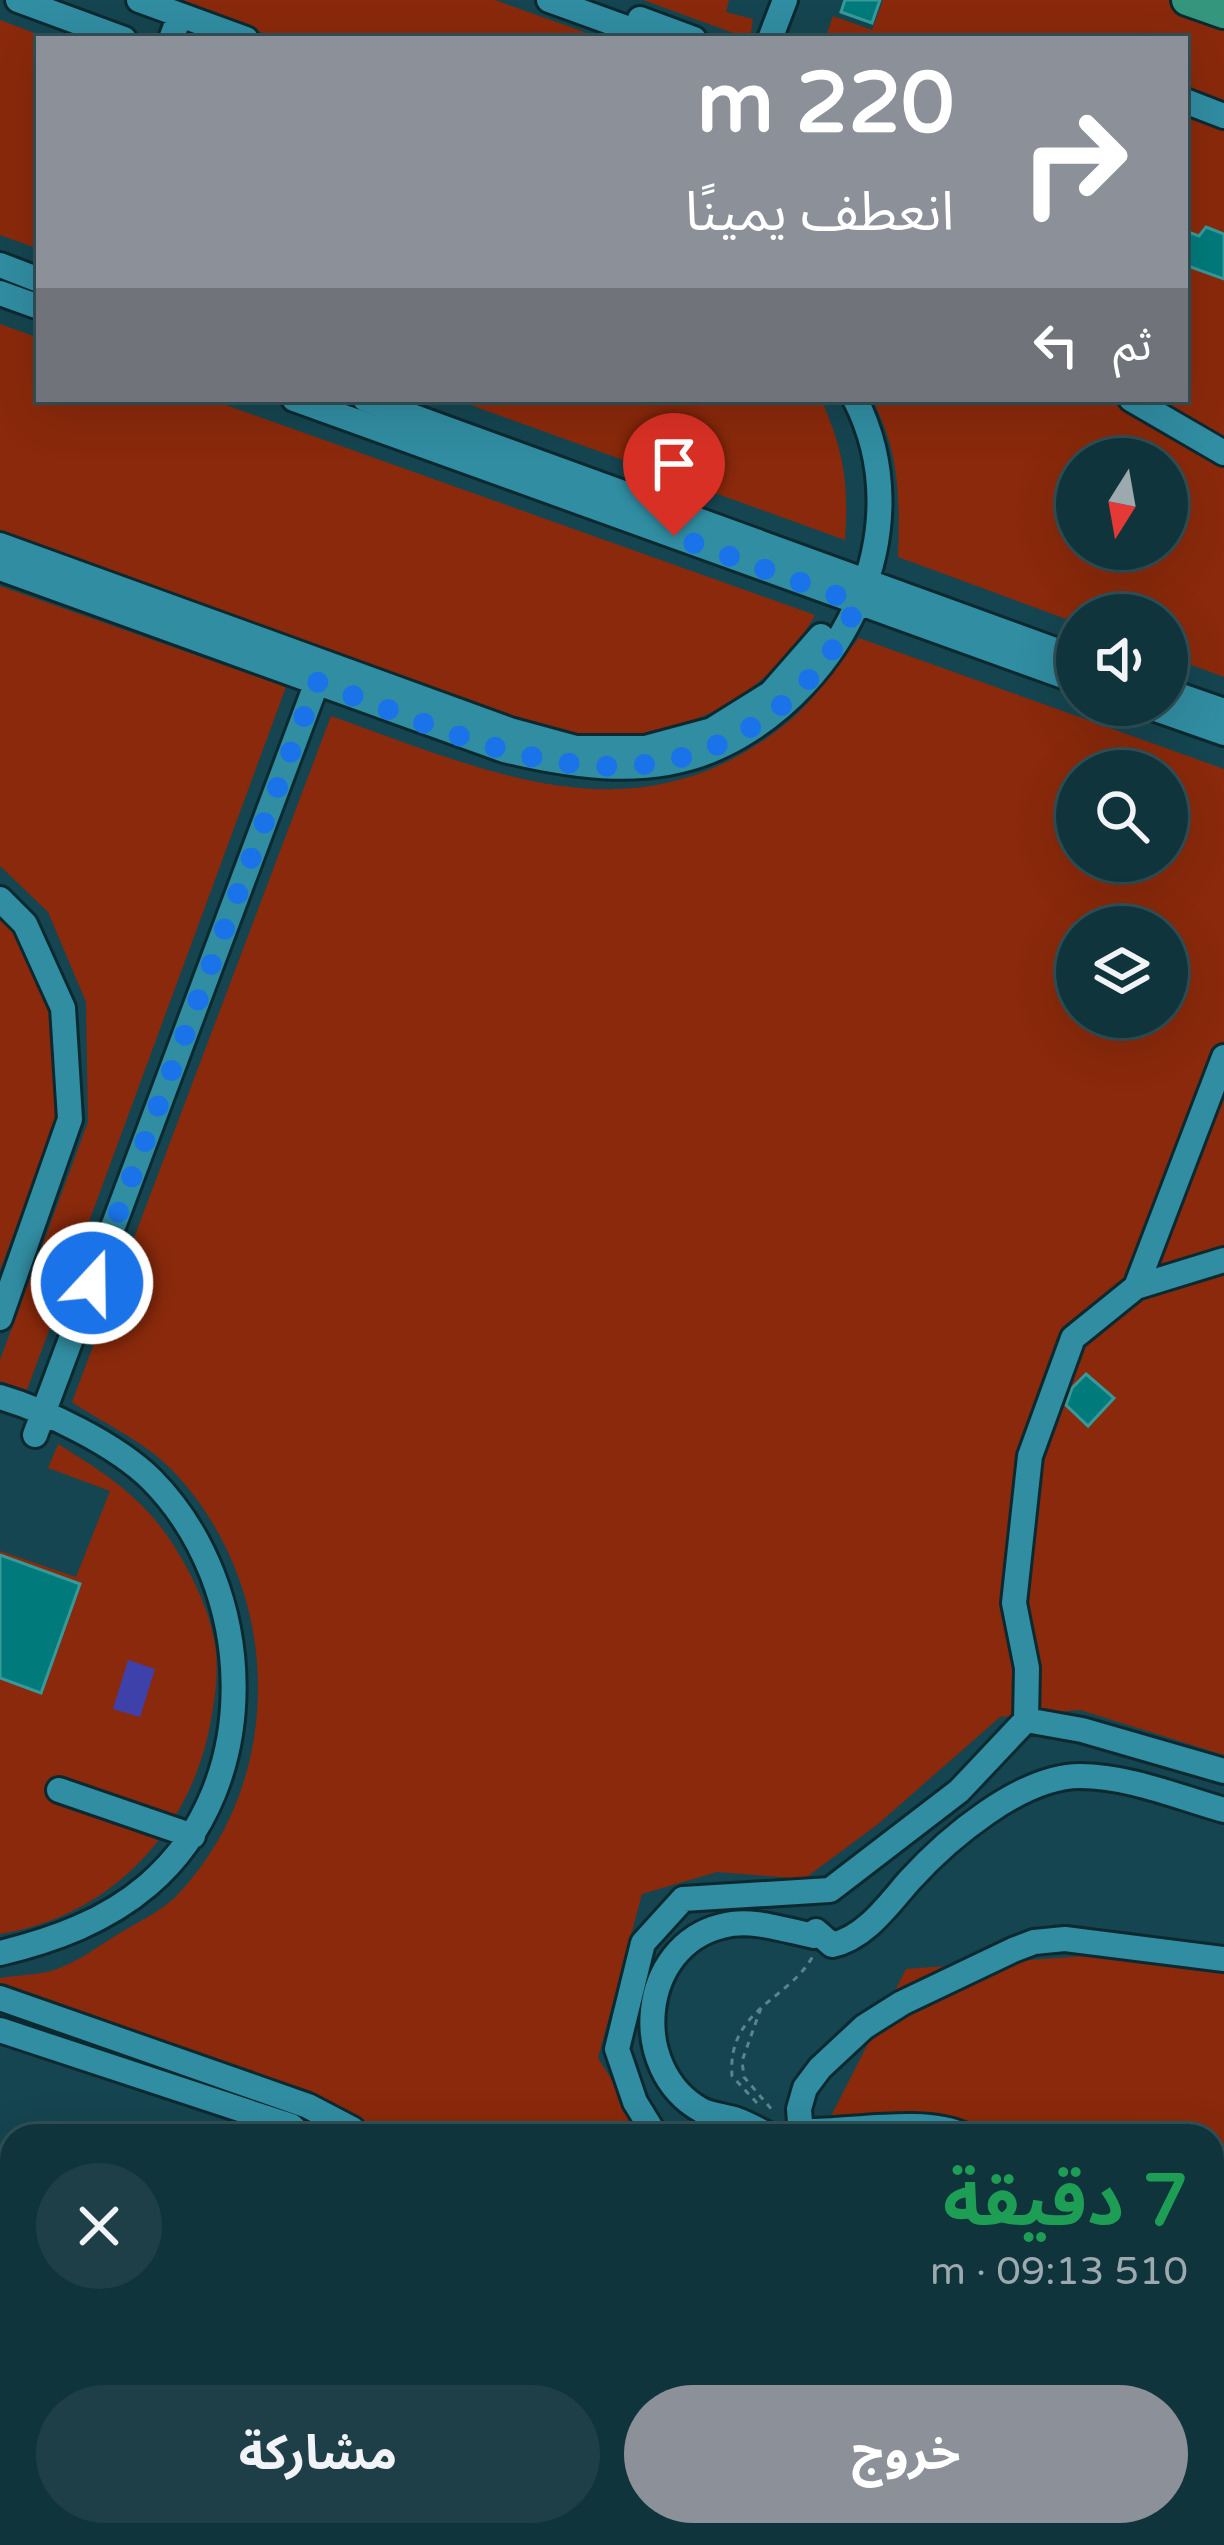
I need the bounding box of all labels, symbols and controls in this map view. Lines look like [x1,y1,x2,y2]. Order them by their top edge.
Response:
text: 220 m [697,54,954,155]
icon: right [996,84,1152,240]
text: انعطف يمينًا [685,180,954,245]
icon: left [1023,312,1089,378]
text: ثم [1113,319,1152,373]
pin [623,413,725,536]
icon: arrive [641,431,707,497]
north arrow [1056,438,1188,570]
map controls [1056,438,1188,1038]
button: sound [1056,594,1188,726]
button: search [1056,750,1188,882]
button: layers [1056,906,1188,1038]
position arrow [29,1220,155,1346]
text: 7 دقيقة [943,2159,1188,2246]
button: close [36,2163,162,2289]
text: 510 m · 09:13 [930,2248,1188,2295]
button: مشاركة [36,2385,600,2523]
button: خروج [624,2385,1188,2523]

